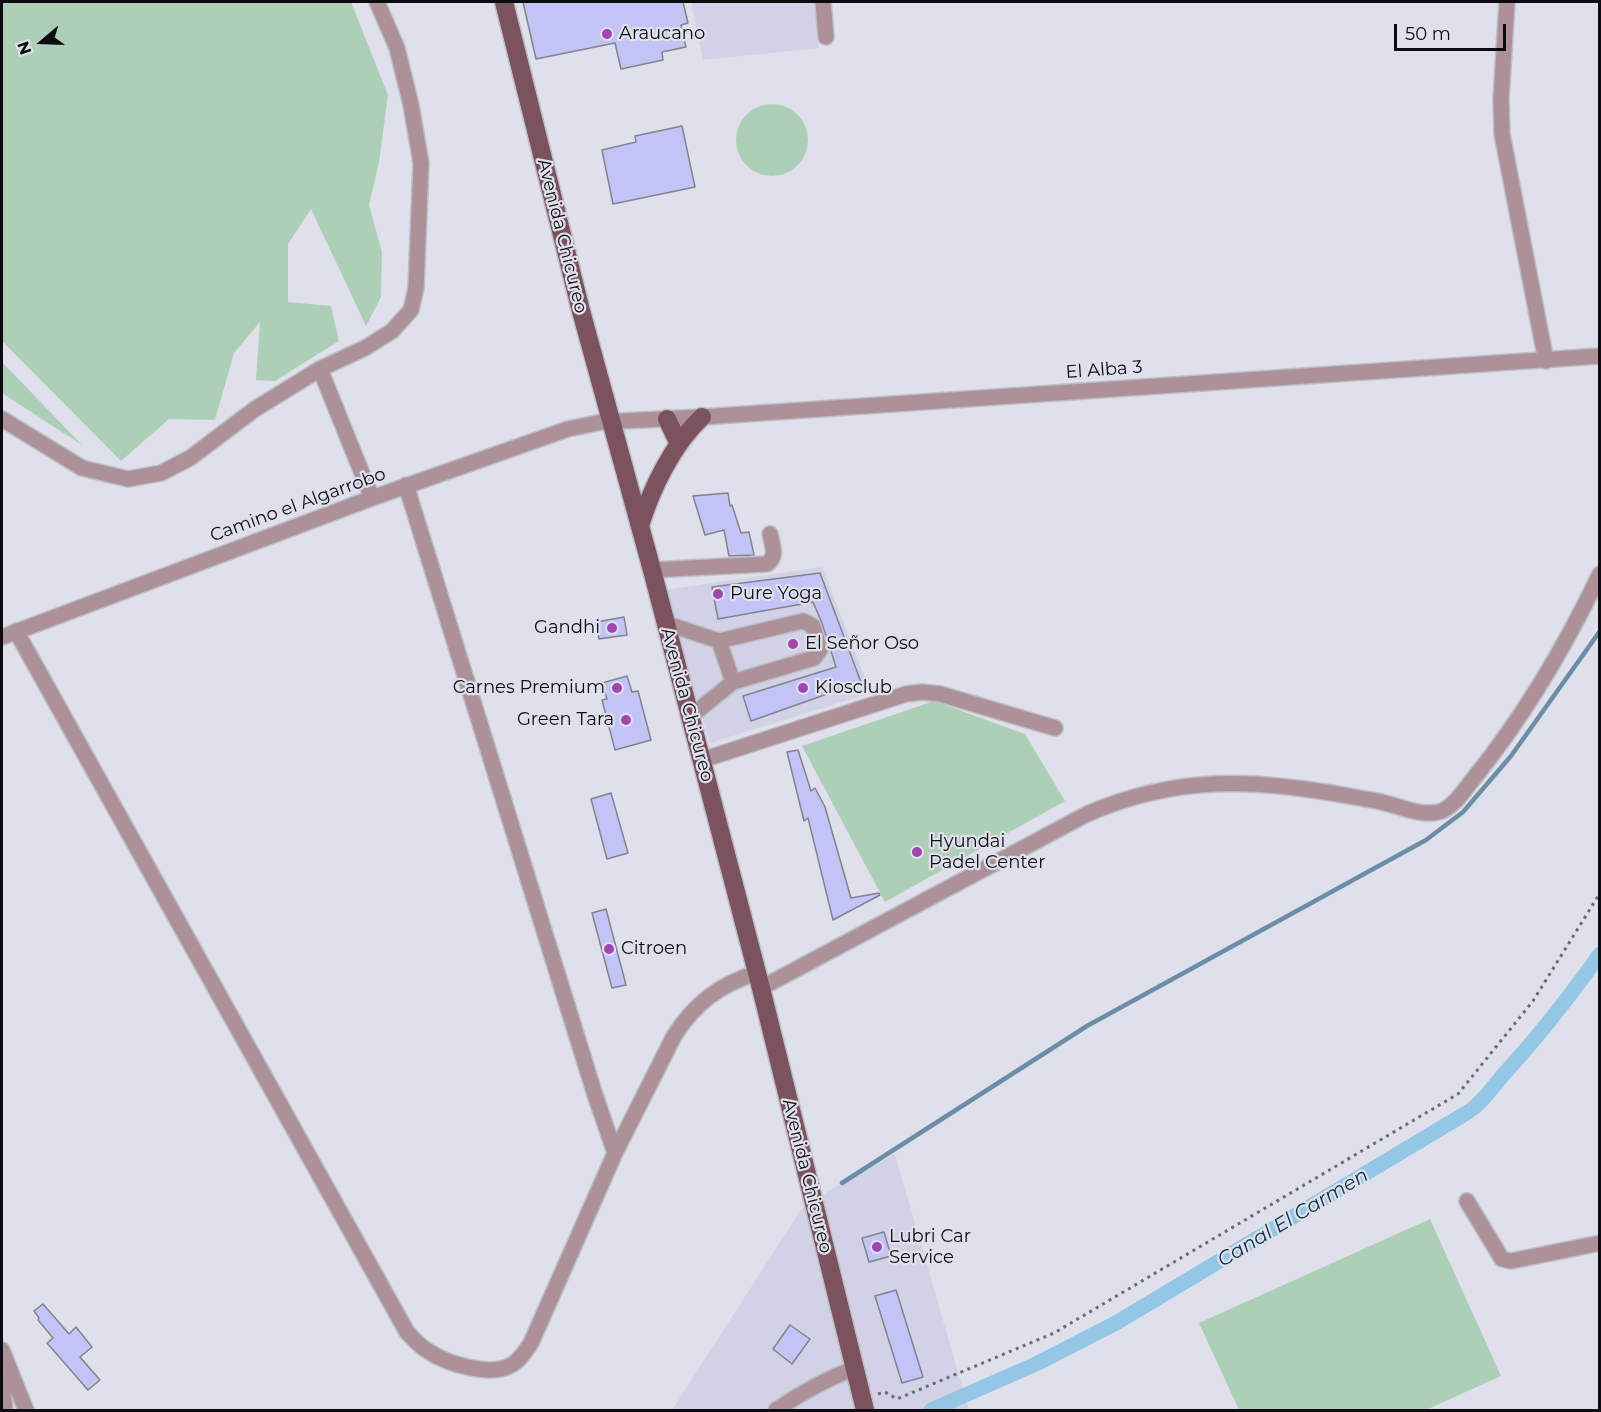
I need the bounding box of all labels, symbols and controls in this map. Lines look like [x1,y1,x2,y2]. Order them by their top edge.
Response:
north arrow [12,12,72,72]
scale bar [1397,12,1510,50]
place label: Araucano [619,23,705,45]
text: 50 m [1405,23,1451,45]
marker: Araucano [600,27,614,41]
text: N [13,39,36,57]
street label: Avenida Chicureo [532,156,592,316]
street label: El Alba 3 [1065,357,1143,383]
street label: Camino el Algarrobo [207,463,389,547]
place label: Pure Yoga [730,583,822,605]
marker: Pure Yoga [711,587,725,601]
place label: Gandhi [534,617,600,639]
marker: Gandhi [605,621,619,635]
street label: Avenida Chicureo [656,626,718,784]
place label: El Señor Oso [805,633,919,655]
marker: El Señor Oso [786,637,800,651]
place label: Carnes Premium [453,677,605,699]
place label: Kiosclub [815,677,892,699]
marker: Carnes Premium [610,681,624,695]
marker: Kiosclub [796,681,810,695]
place label: Green Tara [517,709,614,731]
marker: Green Tara [619,713,633,727]
place label: Hyundai Padel Center [929,831,1045,874]
marker: Hyundai Padel Center [910,845,924,859]
place label: Citroen [621,938,687,960]
marker: Citroen [602,942,616,956]
street label: Avenida Chicureo [777,1096,837,1256]
water label: Canal El Carmen [1213,1164,1373,1272]
place label: Lubri Car Service [889,1226,971,1268]
marker: Lubri Car Service [870,1240,884,1254]

